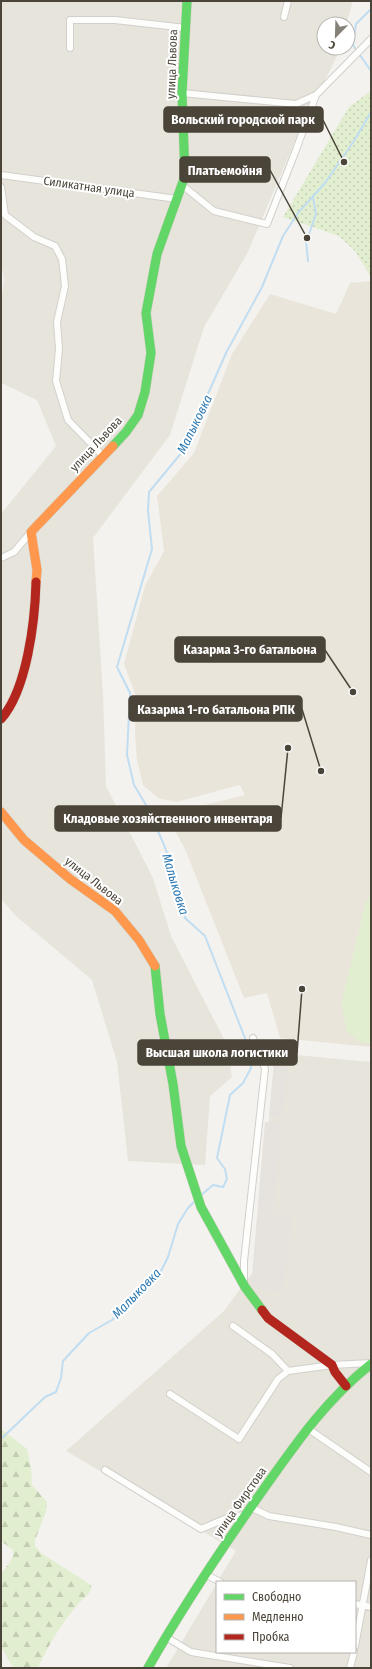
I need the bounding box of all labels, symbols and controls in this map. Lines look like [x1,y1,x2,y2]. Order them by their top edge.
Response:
north arrow [316,16,356,56]
street label: улица Львова [164,29,180,99]
text: С [327,38,337,52]
callout: Вольский городской парк [164,107,323,132]
text: Вольский городской парк [171,112,315,127]
callout: Платьемойня [180,157,270,182]
text: Платьемойня [188,163,262,178]
street label: Силикатная улица [42,174,136,200]
water label: Малыковка [174,392,215,456]
street label: улица Львова [67,414,125,474]
callout: Казарма 3-го батальона [175,637,325,662]
text: Казарма 3-го батальона [183,642,317,657]
callout: Казарма 1-го батальона РПК [129,696,302,721]
text: Казарма 1-го батальона РПК [137,702,295,717]
callout: Кладовые хозяйственного инвентаря [55,806,281,831]
text: Кладовые хозяйственного инвентаря [63,811,273,826]
water label: Малыковка [159,852,192,917]
street label: улица Львова [62,854,126,908]
callout: Высшая школа логистики [138,1040,297,1065]
text: Высшая школа логистики [146,1045,288,1060]
water label: Малыковка [109,1265,164,1321]
street label: улица Фирстова [211,1464,269,1540]
legend [216,1581,356,1653]
text: Свободно [252,1590,301,1604]
text: Медленно [252,1610,304,1624]
text: Пробка [252,1630,290,1644]

